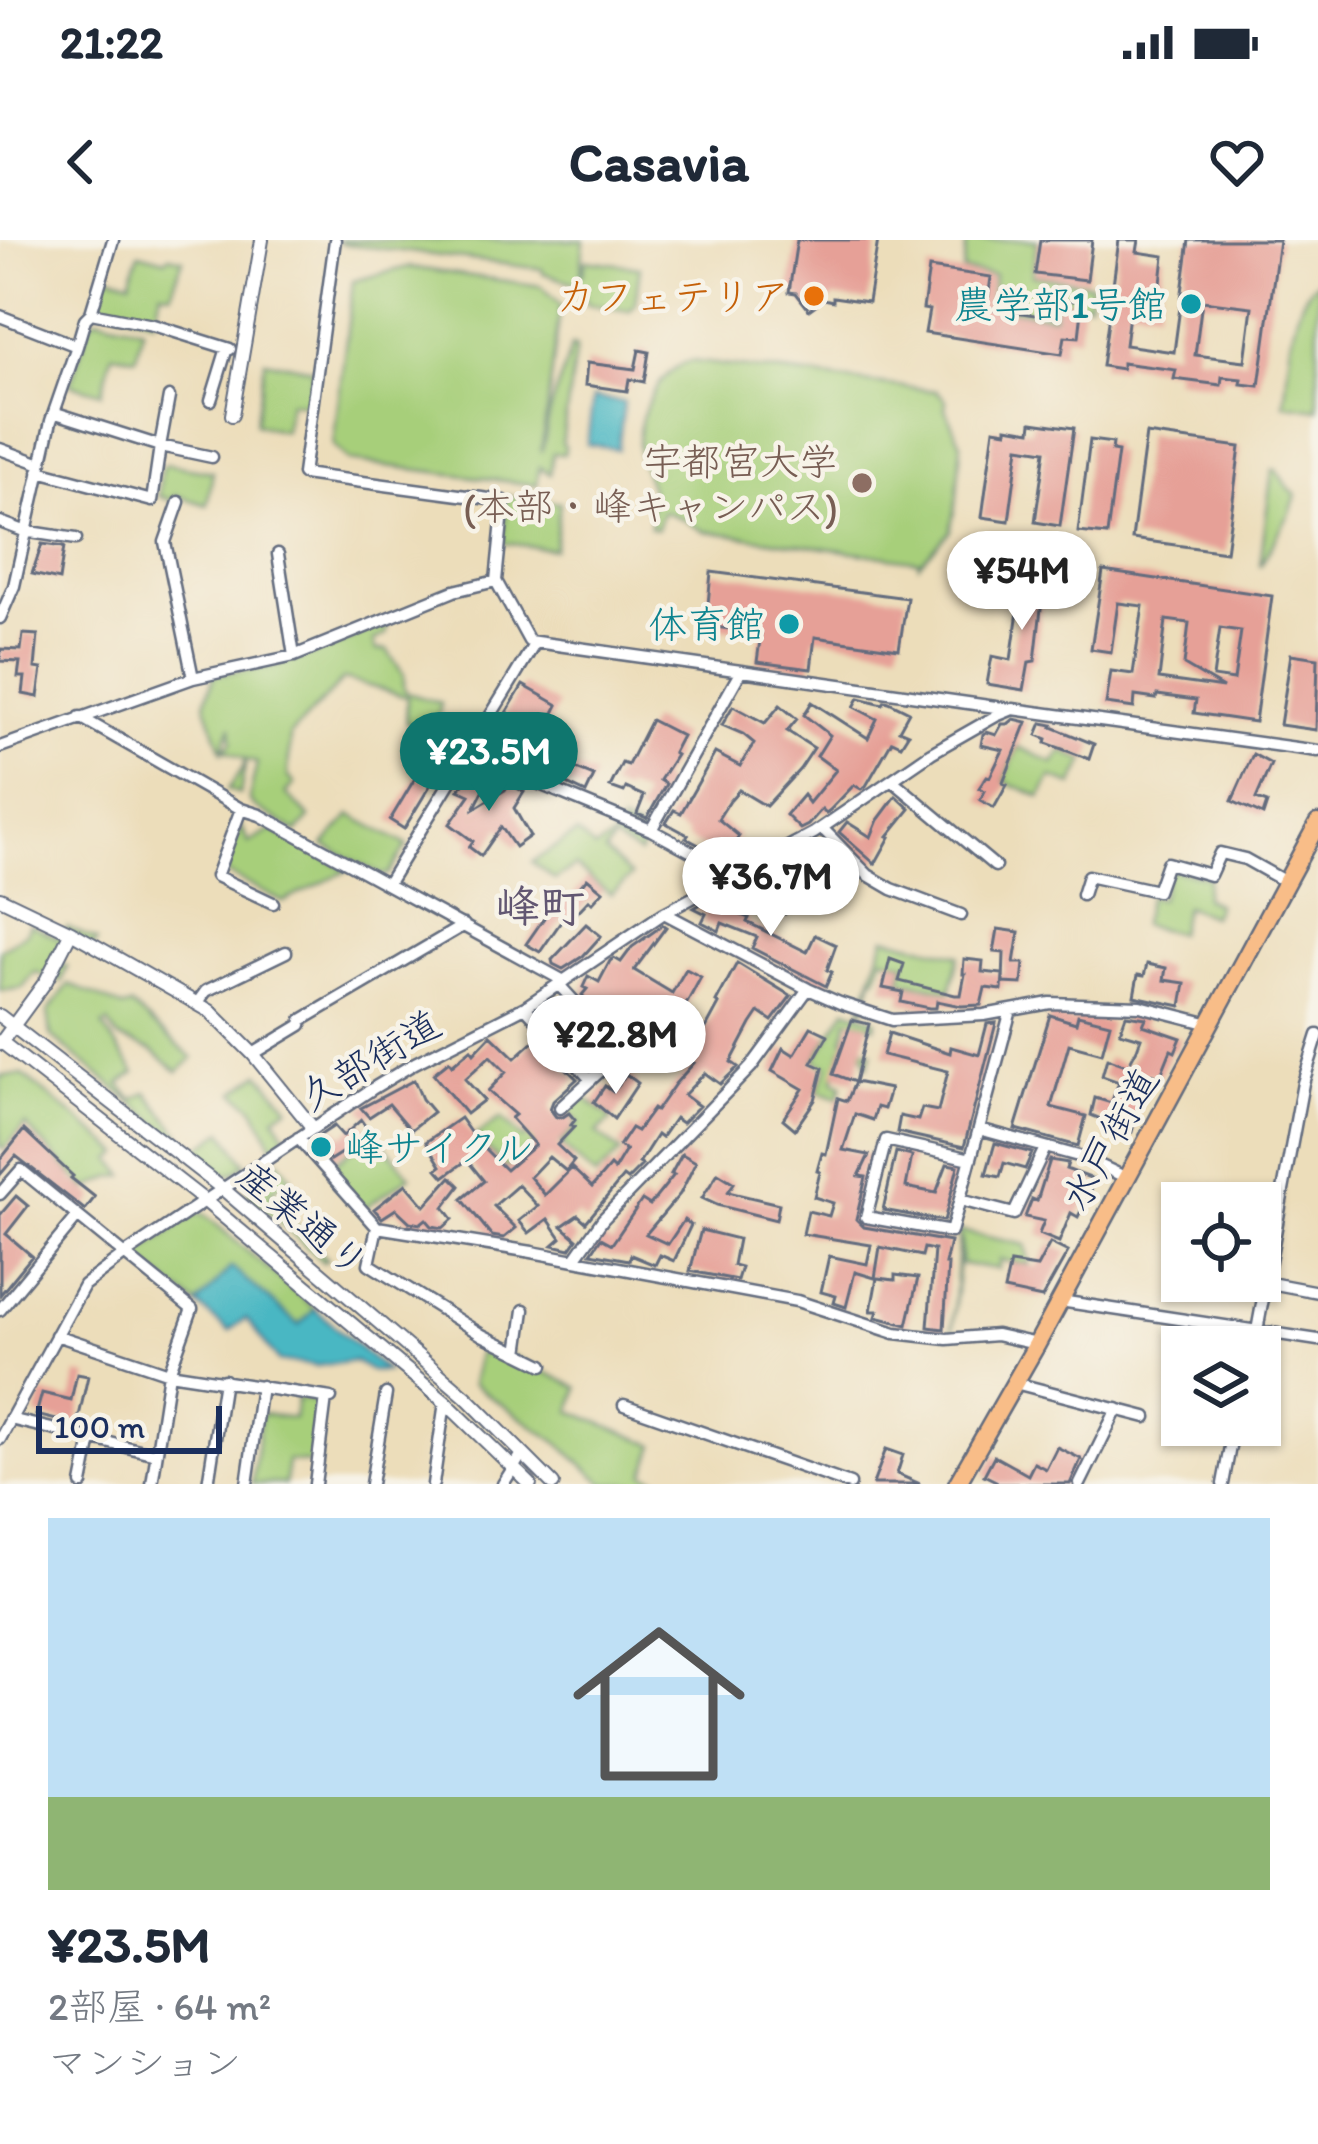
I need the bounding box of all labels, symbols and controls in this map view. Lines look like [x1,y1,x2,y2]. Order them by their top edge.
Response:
text: 21:22 [60,15,163,69]
icon: back [48,129,114,195]
icon: heart [1204,129,1270,195]
text: Casavia [569,130,749,195]
place label: カフェテリア [556,273,790,320]
place label: 農学部1号館 [954,281,1167,328]
marker: カフェテリア [801,283,827,309]
marker: 農学部1号館 [1178,291,1204,317]
place label: 宇都宮大学 (本部・峰キャンパス) [463,438,838,530]
marker: 宇都宮大学 (本部・峰キャンパス) [849,470,875,496]
pin: ¥54M [951,531,1093,633]
text: ¥54M [974,546,1070,593]
place label: 体育館 [648,601,765,648]
marker: 体育館 [776,611,802,637]
pin: ¥23.5M [391,712,587,814]
text: ¥23.5M [427,727,551,774]
pin: ¥36.7M [673,837,869,939]
text: ¥36.7M [709,852,833,899]
district label: 峰町 [495,879,585,933]
pin: ¥22.8M [518,995,714,1097]
street label: 久部街道 [291,1000,449,1120]
text: ¥22.8M [554,1010,678,1057]
street label: 水戸街道 [1052,1059,1168,1219]
place label: 峰サイクル [345,1124,534,1171]
marker: 峰サイクル [308,1134,334,1160]
street label: 産業通り [228,1151,378,1287]
map controls [1161,1182,1281,1446]
button: locate [1161,1182,1281,1302]
button: layers [1161,1326,1281,1446]
scale bar [36,1400,222,1453]
text: 100 m [54,1407,145,1446]
icon: home [551,1596,767,1812]
text: ¥23.5M [48,1914,211,1975]
text: 2部屋 · 64 m² [48,1983,271,2030]
text: マンション [48,2039,241,2086]

